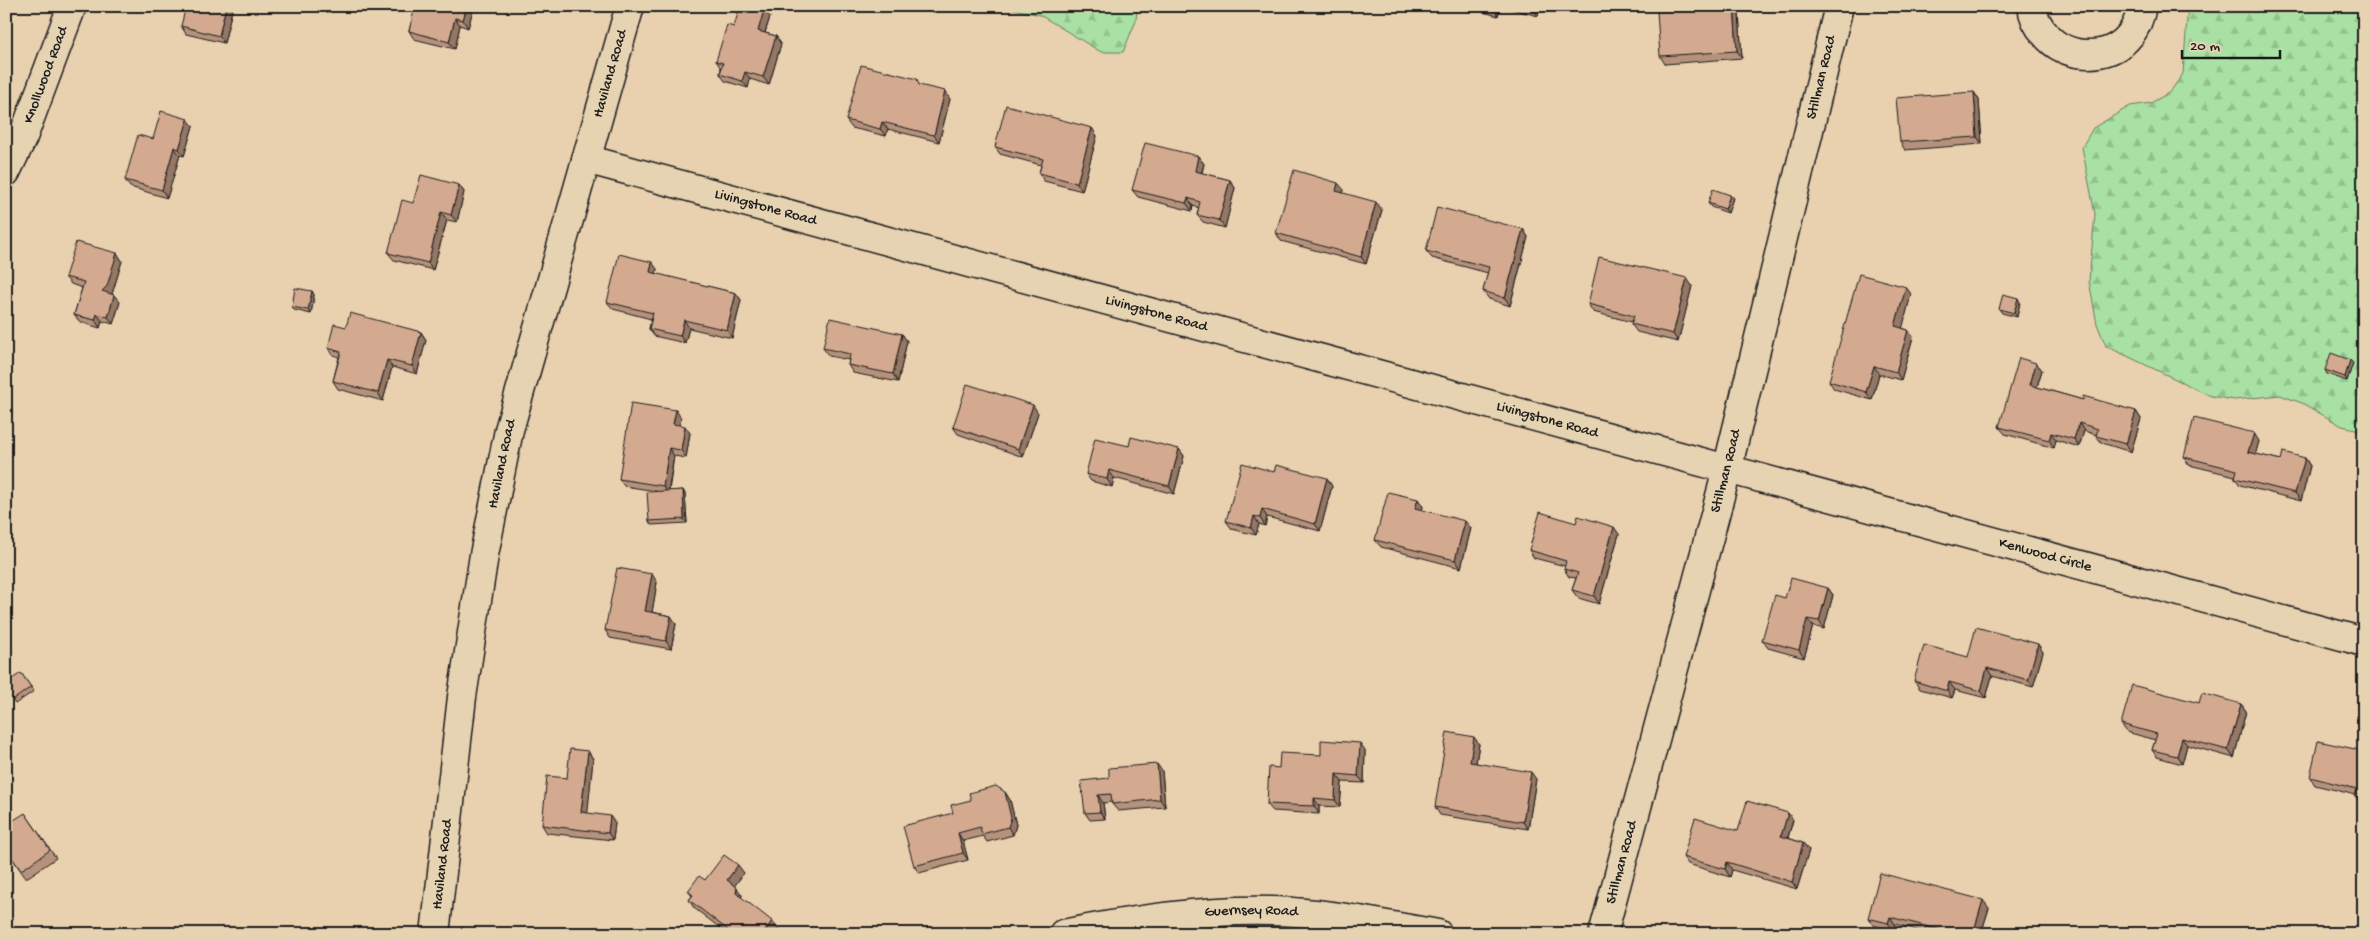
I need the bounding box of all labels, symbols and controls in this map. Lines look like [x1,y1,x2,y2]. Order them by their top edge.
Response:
street label: Knollwood Road [20,23,73,126]
street label: Haviland Road [590,27,632,120]
scale bar [2182,28,2280,60]
street label: Stillman Road [1803,33,1841,121]
text: 20 m [2190,38,2220,56]
street label: Livingstone Road [712,185,820,231]
street label: Livingstone Road [1103,291,1211,337]
street label: Livingstone Road [1494,398,1601,443]
street label: Haviland Road [484,416,521,510]
street label: Stillman Road [1707,426,1746,515]
street label: Kenwood Circle [1997,534,2094,577]
street label: Haviland Road [429,817,457,911]
street label: Stillman Road [1602,818,1642,906]
street label: Guernsey Road [1204,902,1300,922]

